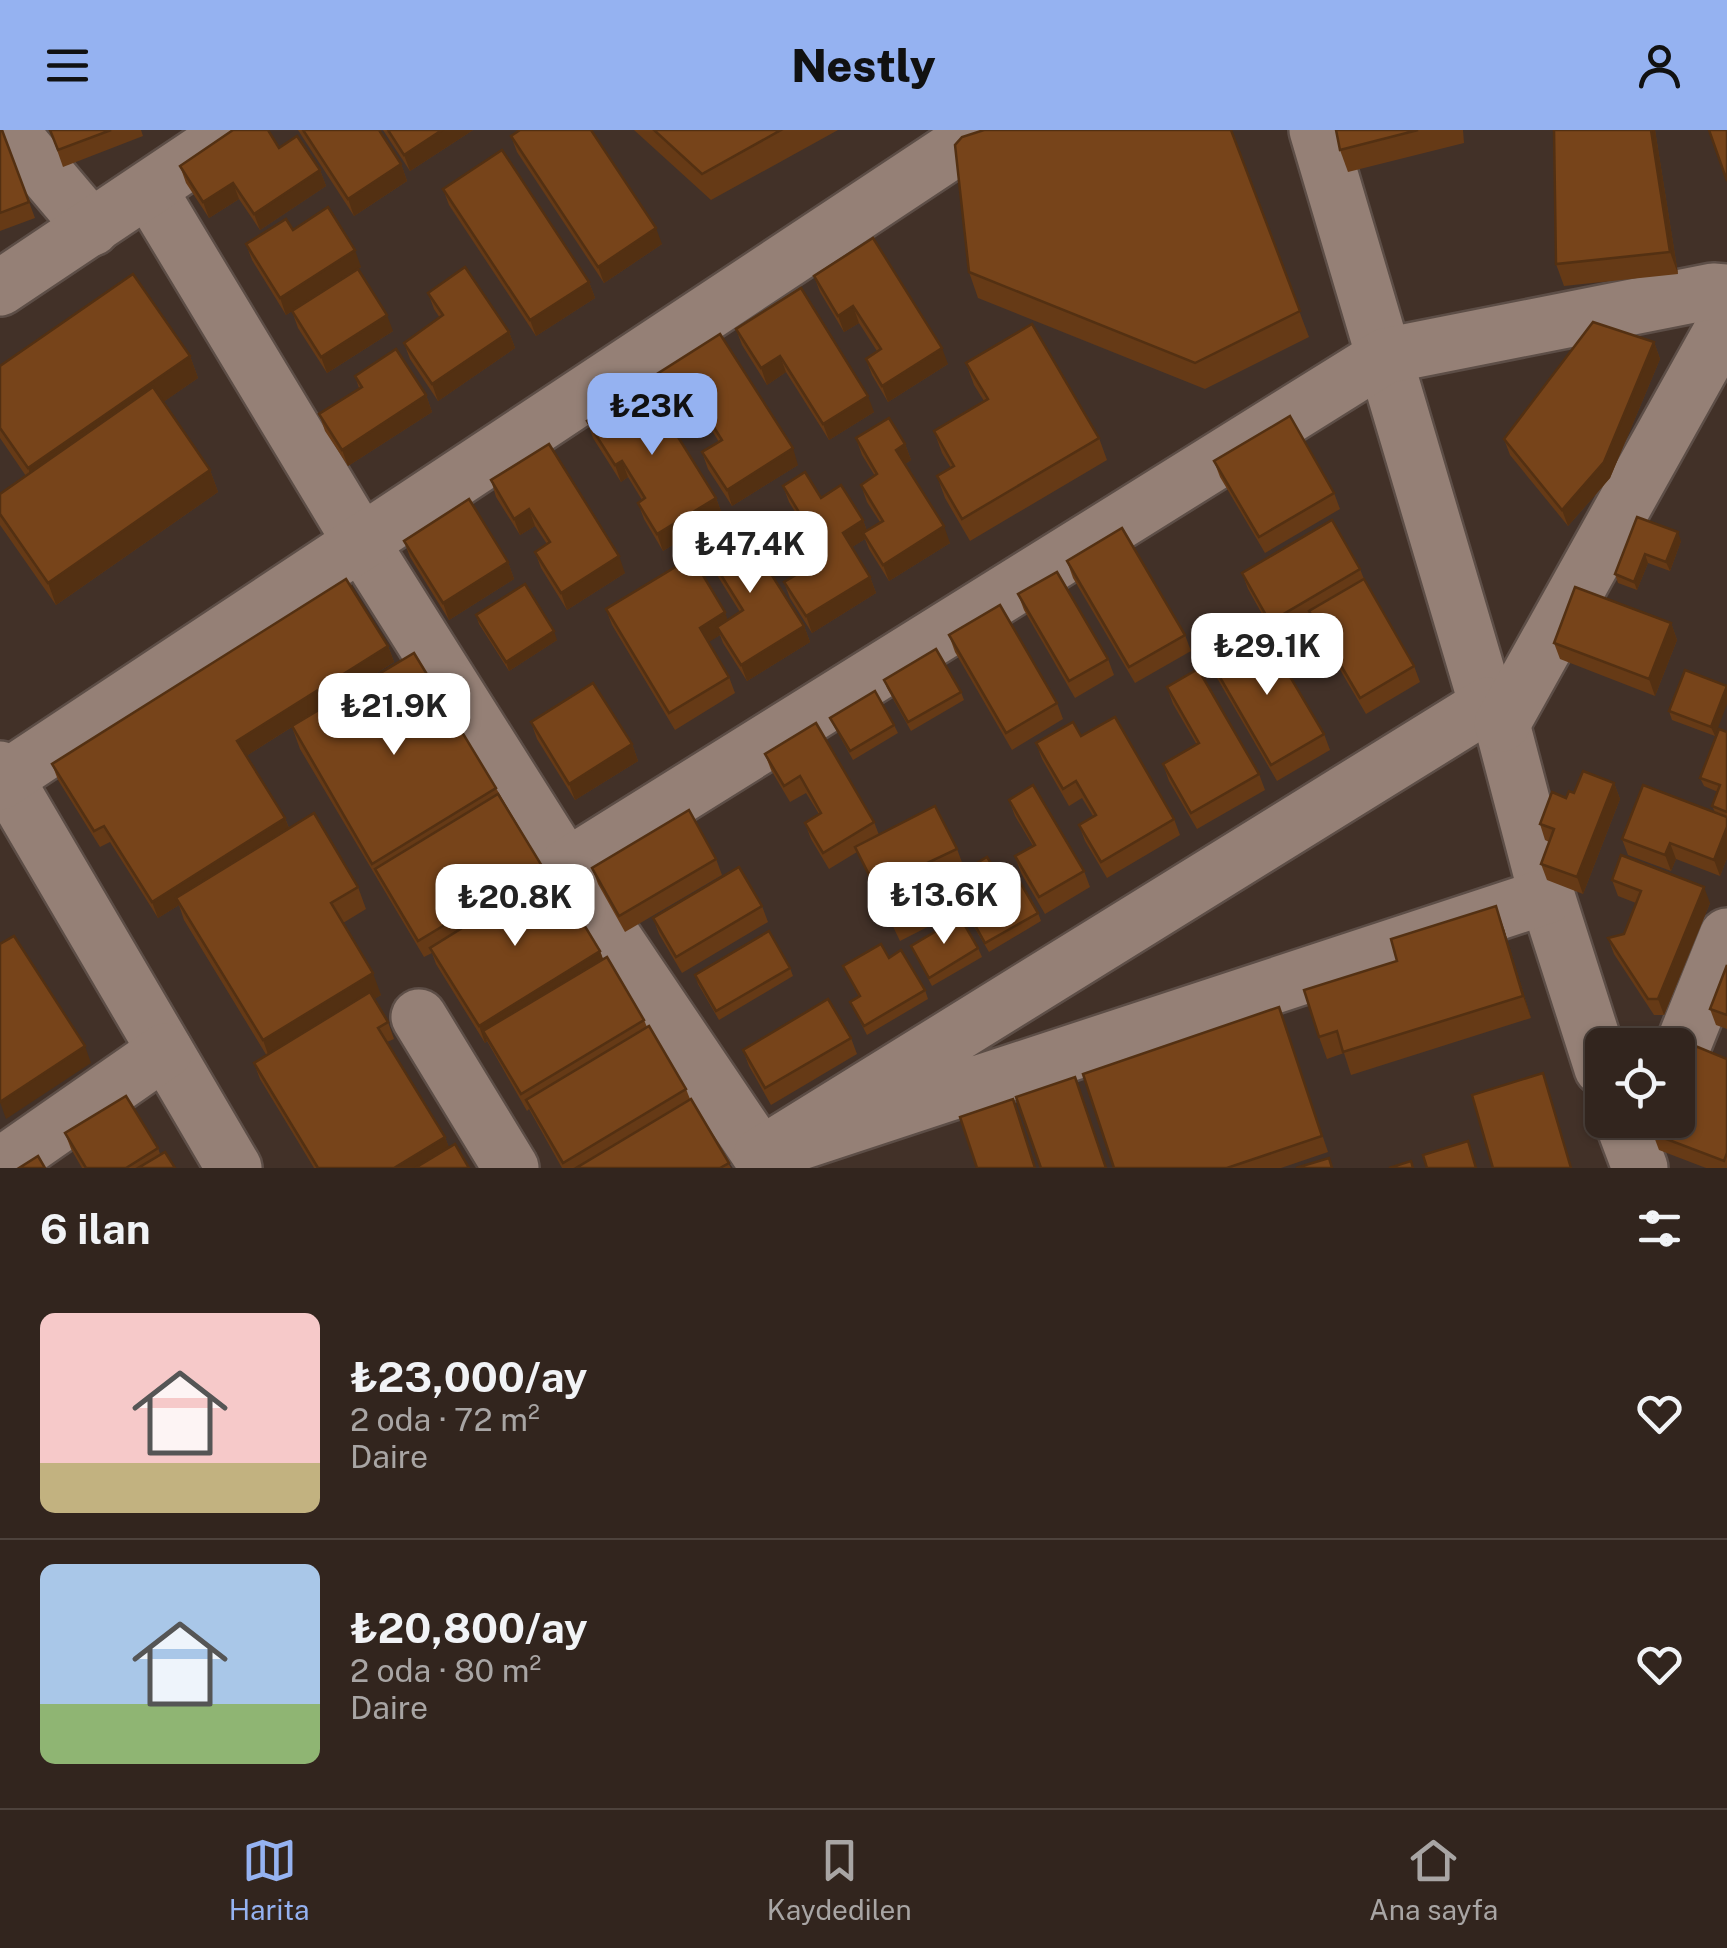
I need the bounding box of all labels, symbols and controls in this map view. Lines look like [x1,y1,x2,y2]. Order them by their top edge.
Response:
icon: menu [40,38,95,93]
icon: person [1632,38,1687,93]
text: Nestly [791,39,936,92]
pin: ₺23K [593,373,711,458]
text: ₺23K [609,387,695,424]
pin: ₺47.4K [669,511,831,596]
text: ₺47.4K [695,525,805,562]
pin: ₺29.1K [1186,613,1348,698]
text: ₺29.1K [1213,627,1321,664]
pin: ₺21.9K [313,673,475,758]
text: ₺21.9K [340,687,448,724]
pin: ₺13.6K [863,862,1025,947]
pin: ₺20.8K [434,864,596,949]
text: ₺13.6K [890,876,998,913]
text: ₺20.8K [458,878,572,915]
map controls [1585,1028,1695,1138]
button: locate [1585,1028,1695,1138]
icon: filters [1632,1201,1687,1256]
text: 6 ilan [40,1204,151,1253]
text: ₺23,000/ay [350,1352,587,1401]
icon: home [120,1353,240,1473]
icon: heart [1632,1386,1687,1441]
text: 2 oda · 72 m² [350,1401,540,1438]
text: Daire [350,1438,428,1475]
text: ₺20,800/ay [350,1603,588,1652]
icon: home [120,1604,240,1724]
icon: heart [1632,1637,1687,1692]
text: 2 oda · 80 m² [350,1652,541,1689]
text: Daire [350,1689,428,1726]
tab: Harita [229,1833,310,1926]
tab: Kaydedilen [767,1833,912,1926]
tab: Ana sayfa [1369,1833,1498,1926]

